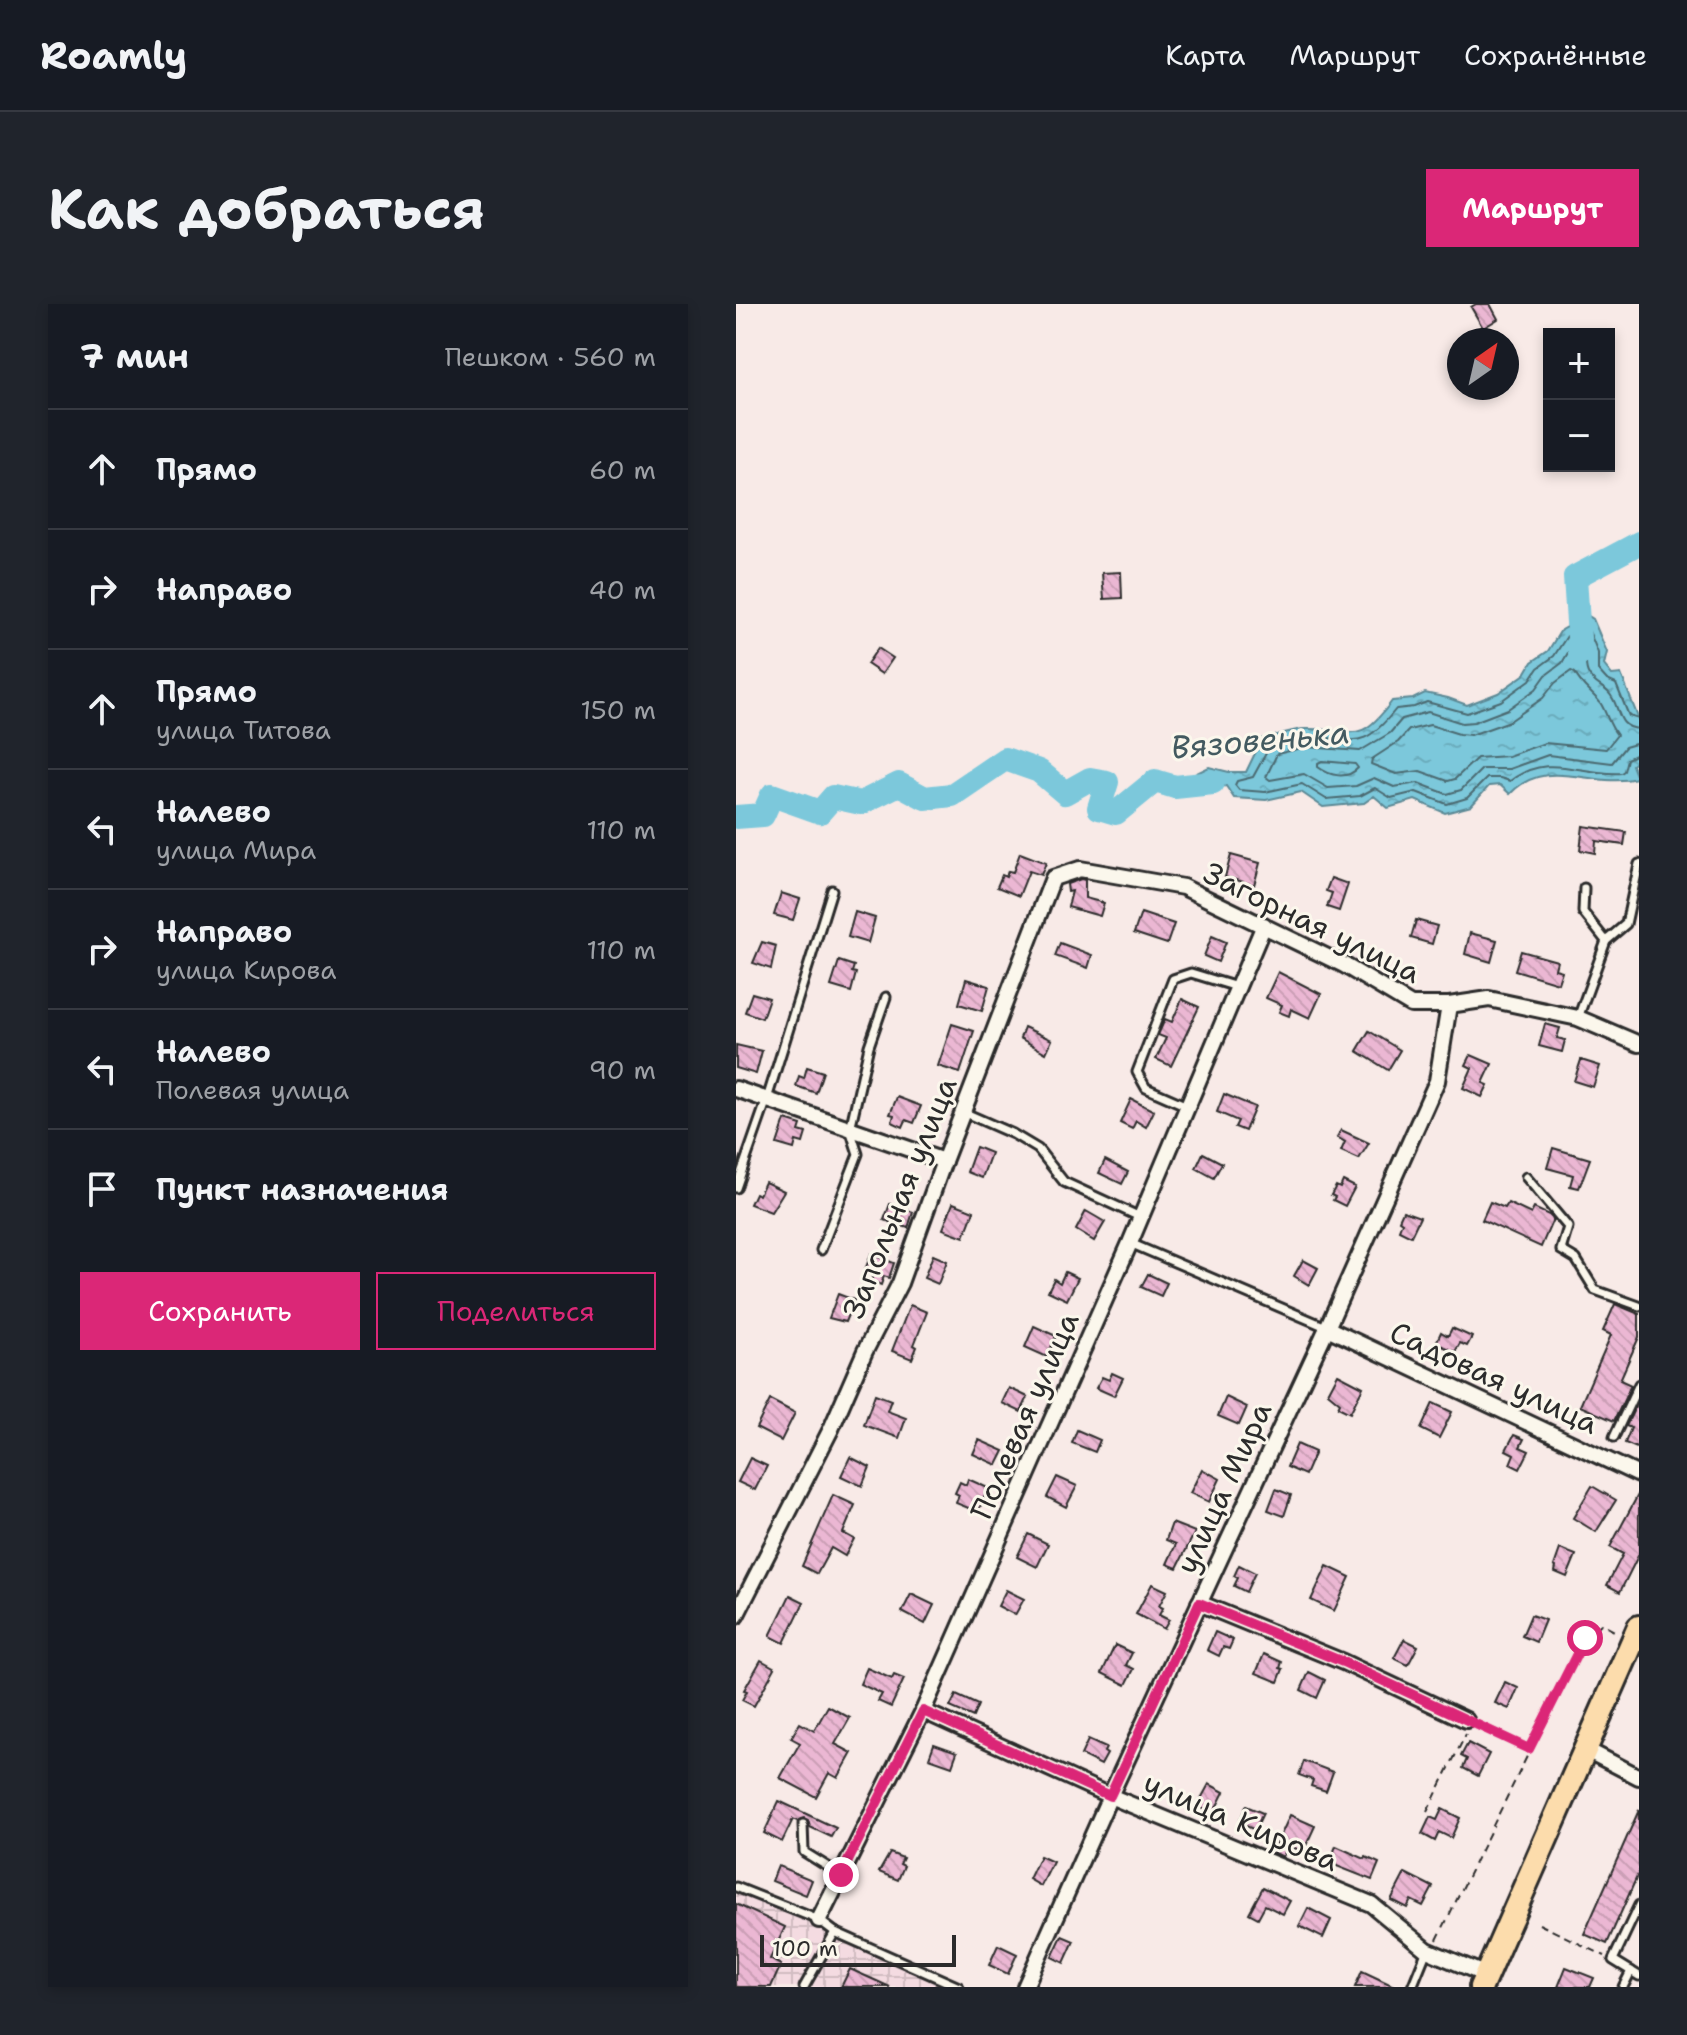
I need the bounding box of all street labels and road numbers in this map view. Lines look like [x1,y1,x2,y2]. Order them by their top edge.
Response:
street label: Загорная улица [1197,852,1428,993]
street label: Запольная улица [832,1071,967,1325]
street label: Полевая улица [961,1305,1089,1526]
street label: Садовая улица [1383,1311,1605,1444]
street label: улица Мира [1166,1395,1281,1580]
street label: улица Кирова [1137,1762,1345,1881]

